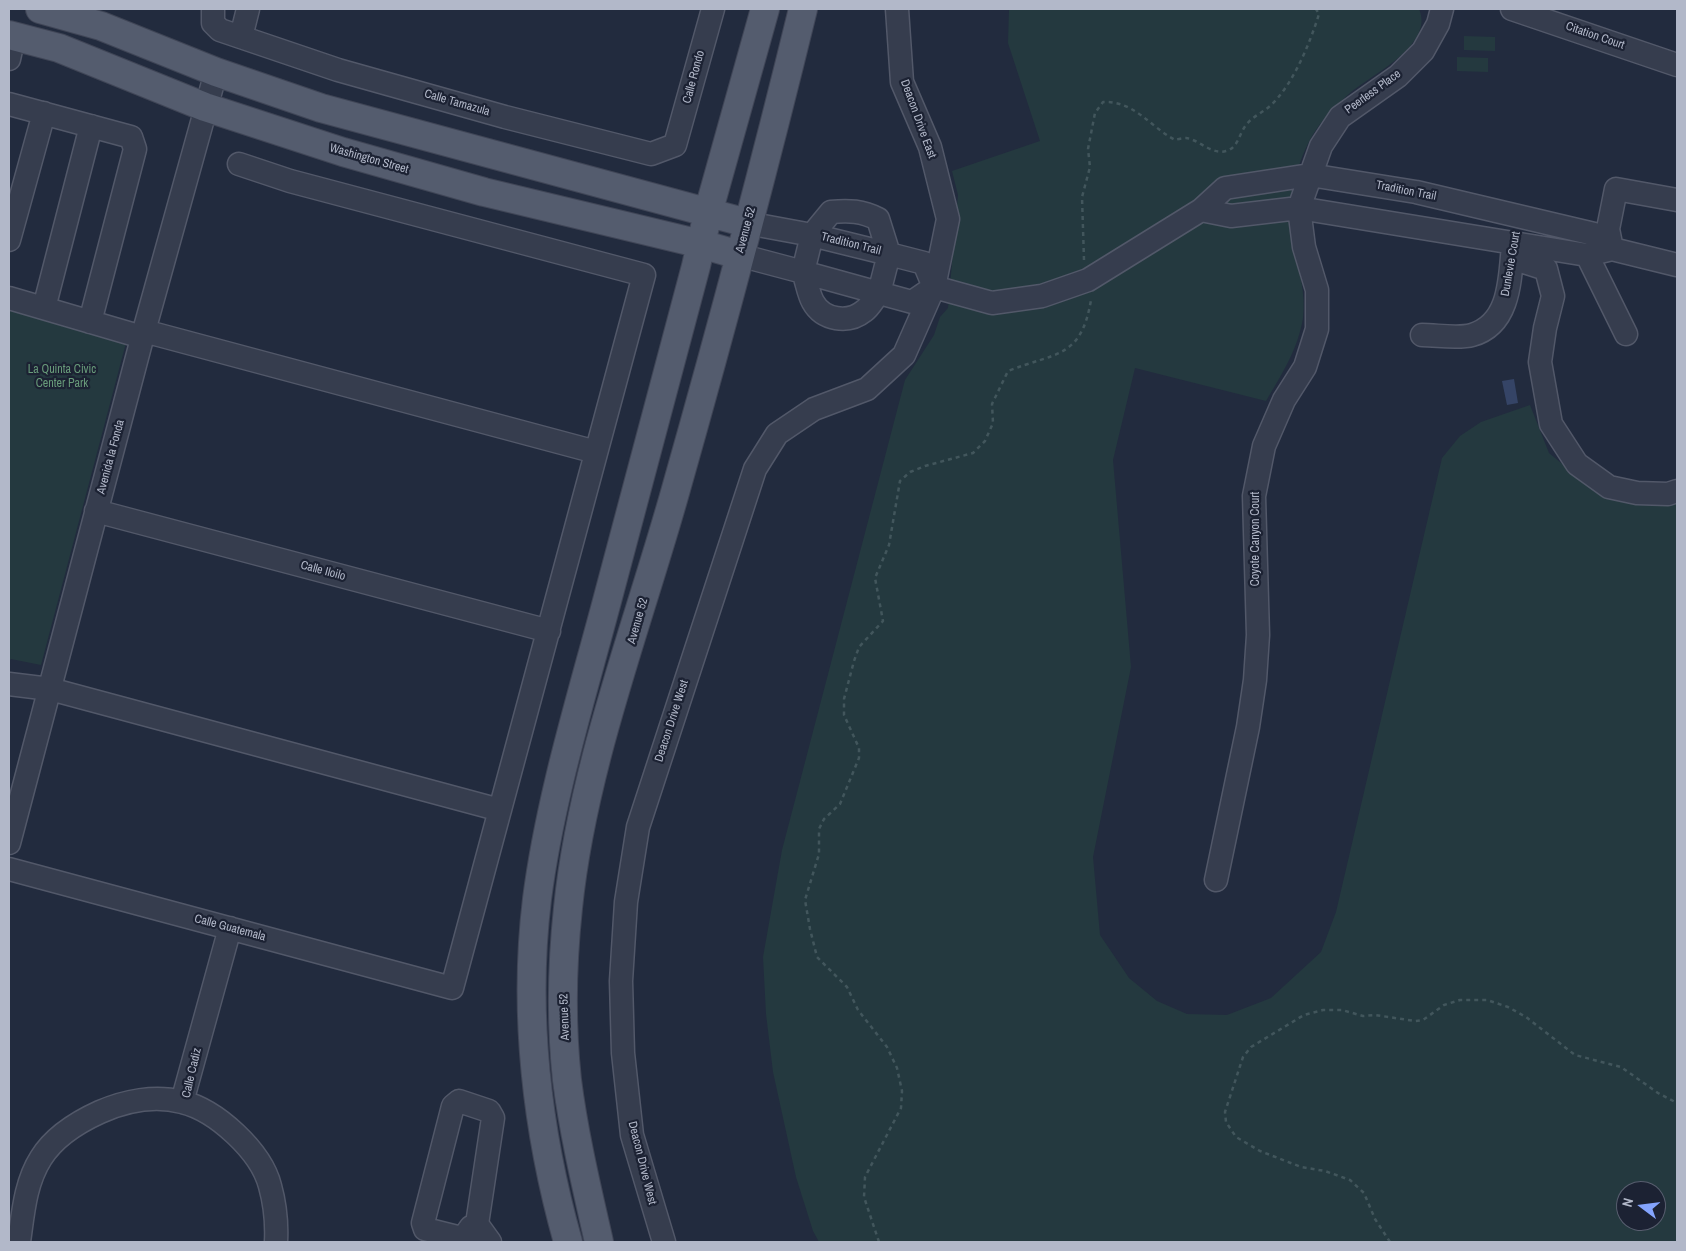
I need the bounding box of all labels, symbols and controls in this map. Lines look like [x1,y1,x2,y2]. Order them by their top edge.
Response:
street label: Citation Court [1564,19,1626,53]
street label: Calle Rondo [680,49,708,105]
street label: Peerless Place [1342,67,1404,117]
street label: Deacon Drive East [897,78,939,160]
street label: Calle Tamazula [423,87,491,119]
street label: Washington Street [328,141,410,177]
street label: Tradition Trail [1375,178,1437,204]
street label: Avenue 52 [733,205,759,255]
street label: Tradition Trail [820,230,882,258]
street label: Dunlevie Court [1498,230,1524,298]
park label: La Quinta Civic Center Park [28,363,96,391]
street label: Avenida la Fonda [94,418,128,496]
street label: Coyote Canyon Court [1249,492,1263,586]
street label: Calle Iloilo [299,558,347,584]
street label: Avenue 52 [625,596,651,646]
street label: Deacon Drive West [652,678,692,764]
street label: Calle Guatemala [193,912,267,944]
street label: Avenue 52 [557,993,573,1041]
street label: Calle Cadiz [179,1047,205,1099]
street label: Deacon Drive West [625,1120,659,1206]
north arrow [1616,1181,1666,1231]
text: N [1618,1196,1637,1209]

